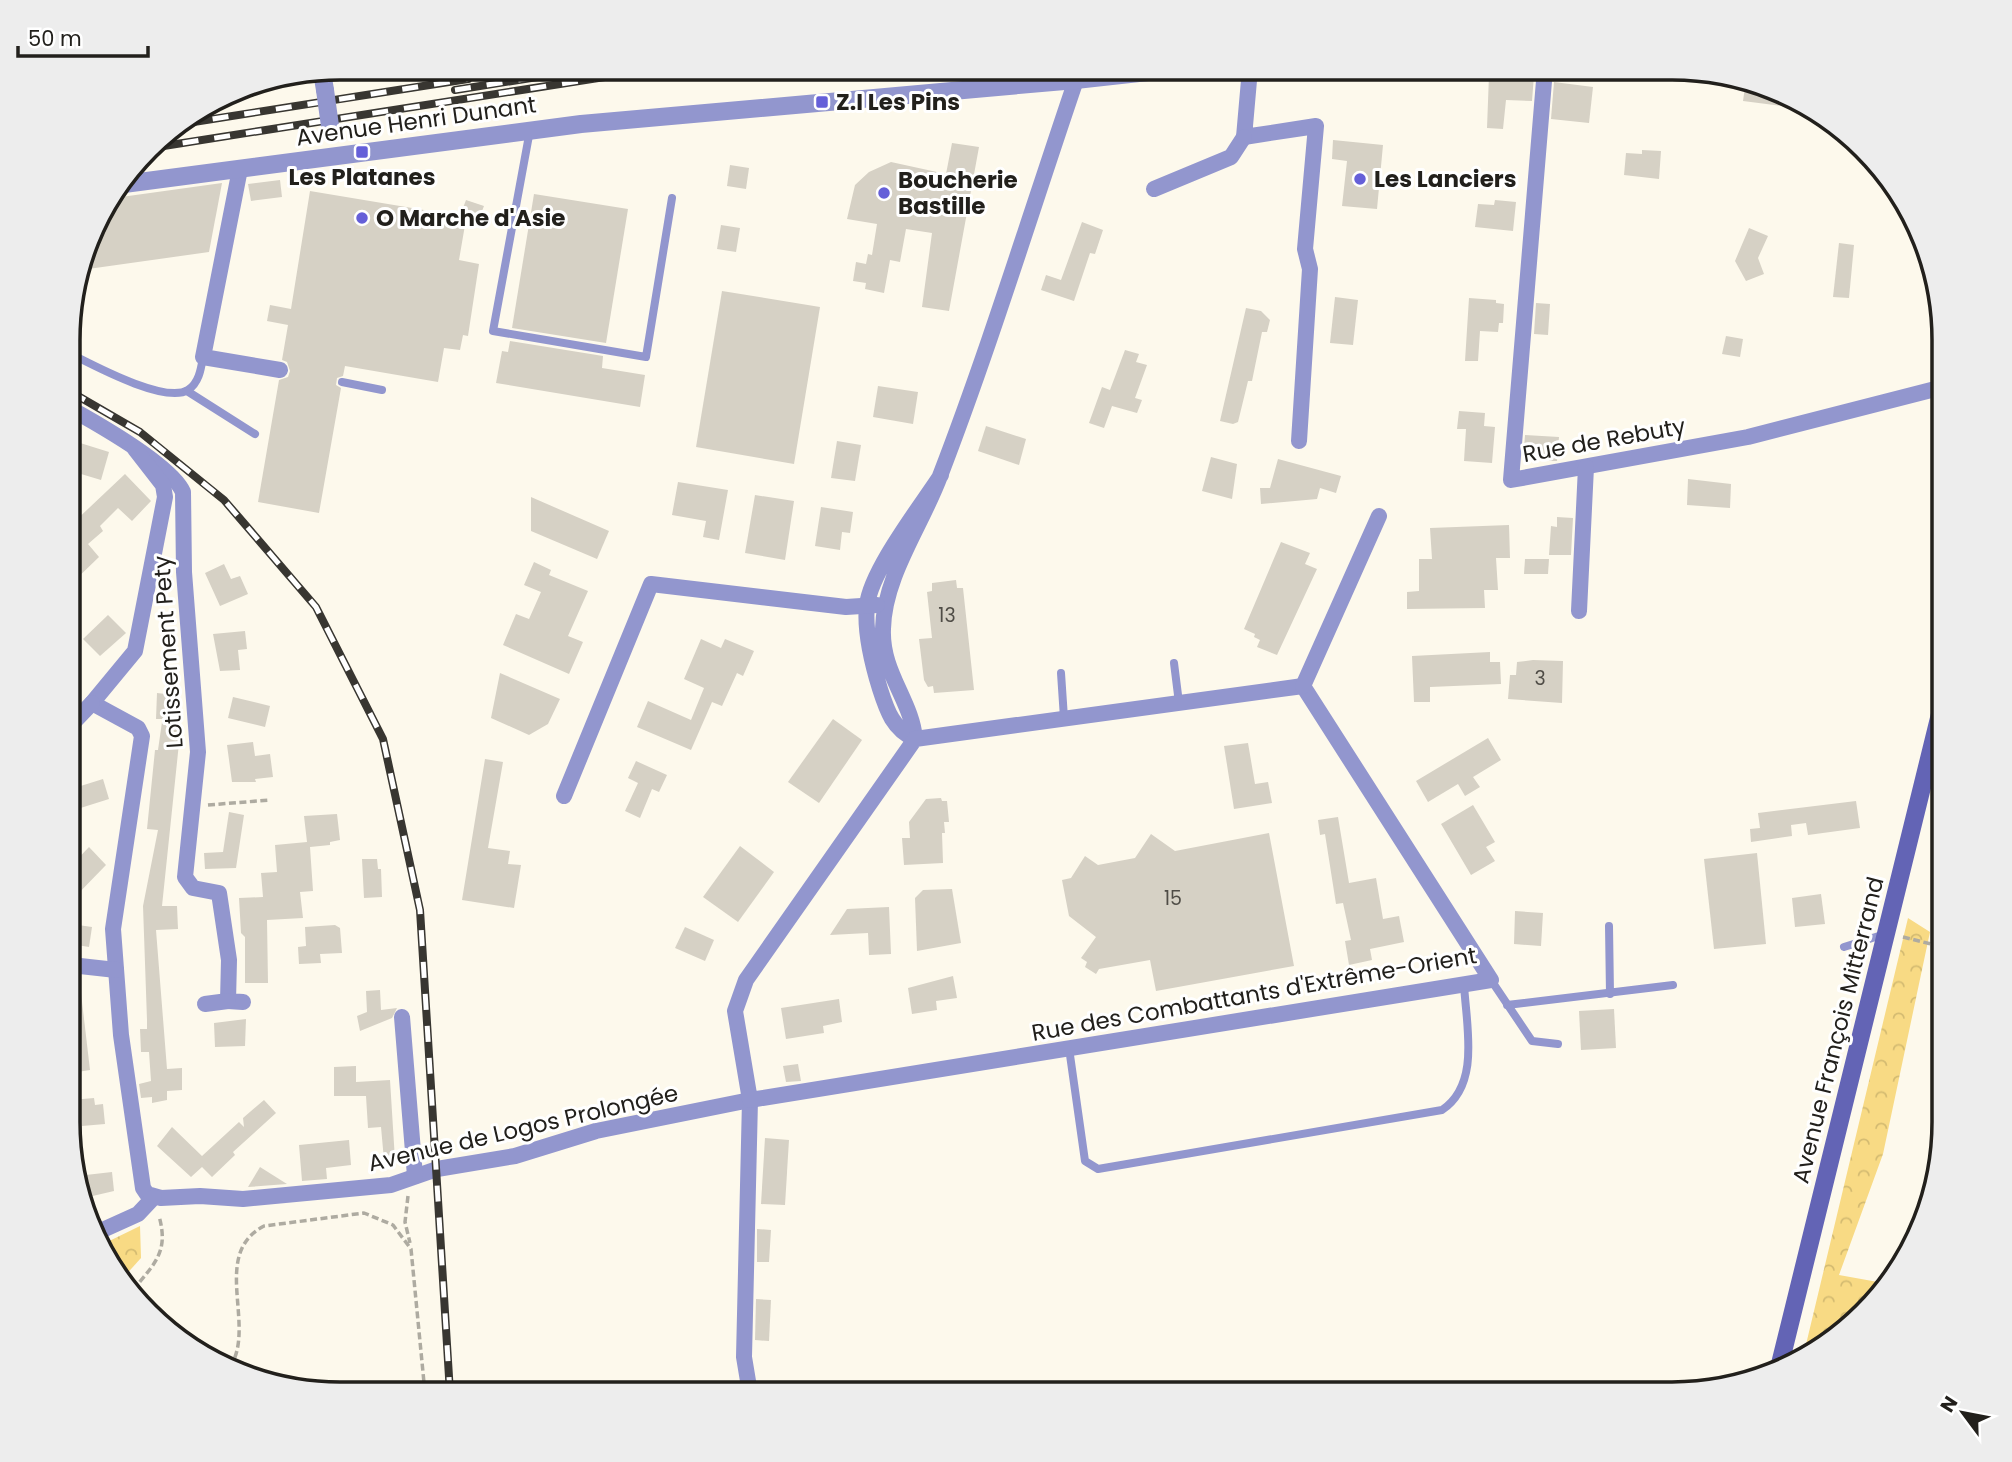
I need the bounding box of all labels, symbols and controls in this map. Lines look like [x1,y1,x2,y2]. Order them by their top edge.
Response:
scale bar [18,14,147,58]
text: 50 m [28,24,82,53]
place label: Z.I Les Pins [836,86,960,118]
street label: Avenue Henri Dunant [294,88,538,154]
marker: Z.I Les Pins [814,94,830,110]
marker: Les Platanes [354,144,370,160]
place label: Les Platanes [288,161,436,193]
place label: Les Lanciers [1374,163,1517,195]
place label: Boucherie Bastille [898,164,1018,222]
marker: Les Lanciers [1352,171,1368,187]
marker: Boucherie Bastille [876,185,892,201]
place label: O Marche d'Asie [376,202,565,234]
marker: O Marche d'Asie [354,210,370,226]
street label: Rue de Rebuty [1520,410,1688,470]
street label: Lotissement Pety [145,555,191,749]
house number: 13 [938,602,956,629]
house number: 3 [1534,665,1546,692]
street label: Avenue François Mitterrand [1784,873,1892,1187]
house number: 15 [1164,885,1182,912]
street label: Rue des Combattants d'Extrême-Orient [1029,939,1479,1049]
street label: Avenue de Logos Prolongée [365,1077,681,1179]
north arrow [1928,1378,1998,1448]
text: N [1934,1391,1964,1417]

